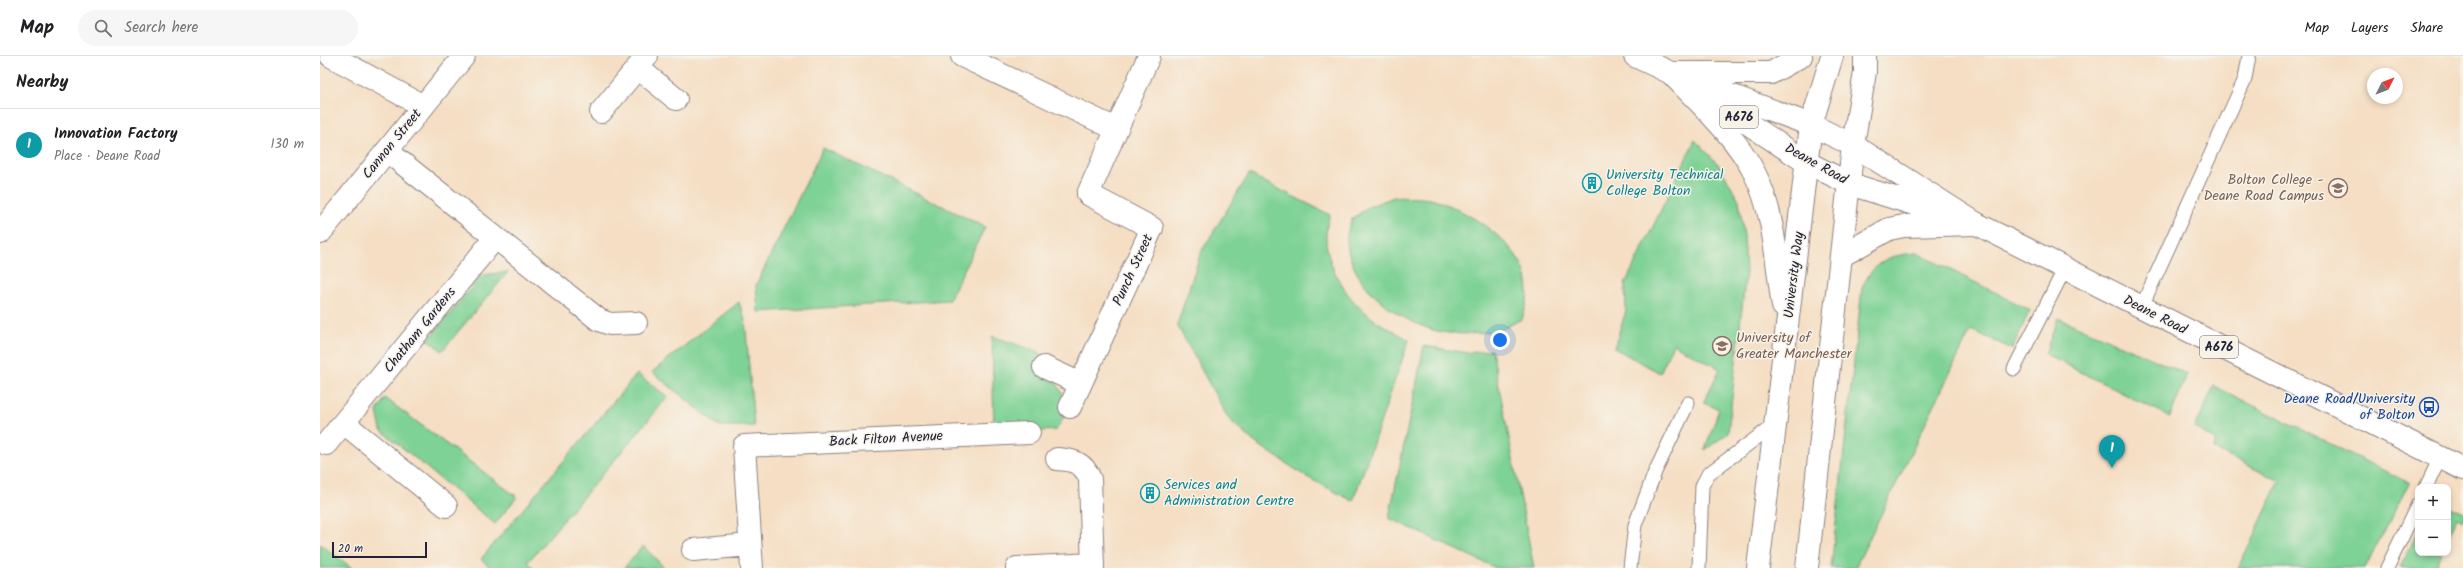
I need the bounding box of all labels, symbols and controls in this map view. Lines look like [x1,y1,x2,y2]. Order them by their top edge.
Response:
search box [78,10,358,46]
text: Map [20,13,54,43]
text: Search here [124,16,198,40]
icon: search [92,17,114,39]
text: Map [2305,17,2329,39]
text: Layers [2351,17,2389,39]
text: Share [2411,17,2443,39]
north arrow [2367,68,2403,104]
text: Nearby [16,69,68,96]
street label: Cannon Street [357,104,428,184]
road number: A676 [1720,106,1758,128]
text: Innovation Factory [54,122,178,146]
text: 1 [27,134,31,155]
text: 130 m [270,134,304,155]
street label: Deane Road [1780,138,1853,191]
text: Place · Deane Road [54,146,160,167]
place label: University Technical College Bolton [1606,164,1724,202]
place label: Bolton College - Deane Road Campus [2204,169,2324,207]
building icon: University Technical College Bolton [1581,172,1603,194]
school or university icon: Bolton College - Deane Road Campus [2327,177,2349,199]
street label: Punch Street [1107,230,1159,309]
street label: University Way [1778,230,1810,320]
street label: Chatham Gardens [378,282,462,378]
street label: Deane Road [2119,289,2192,341]
place label: University of Greater Manchester [1736,327,1853,365]
your location [1490,330,1510,350]
school or university icon: University of Greater Manchester [1711,335,1733,357]
road number: A676 [2200,336,2238,358]
place label: Deane Road/University of Bolton [2283,388,2415,426]
bus stop icon: Deane Road/University of Bolton [2418,396,2440,418]
street label: Back Filton Avenue [828,425,944,453]
pin: 1 [2099,435,2125,468]
place label: Services and Administration Centre [1164,474,1295,512]
building icon: Services and Administration Centre [1139,482,1161,504]
map controls [2415,484,2451,556]
button: + [2415,484,2451,520]
button: − [2415,520,2451,556]
scale bar [332,540,427,559]
text: 20 m [338,540,363,558]

